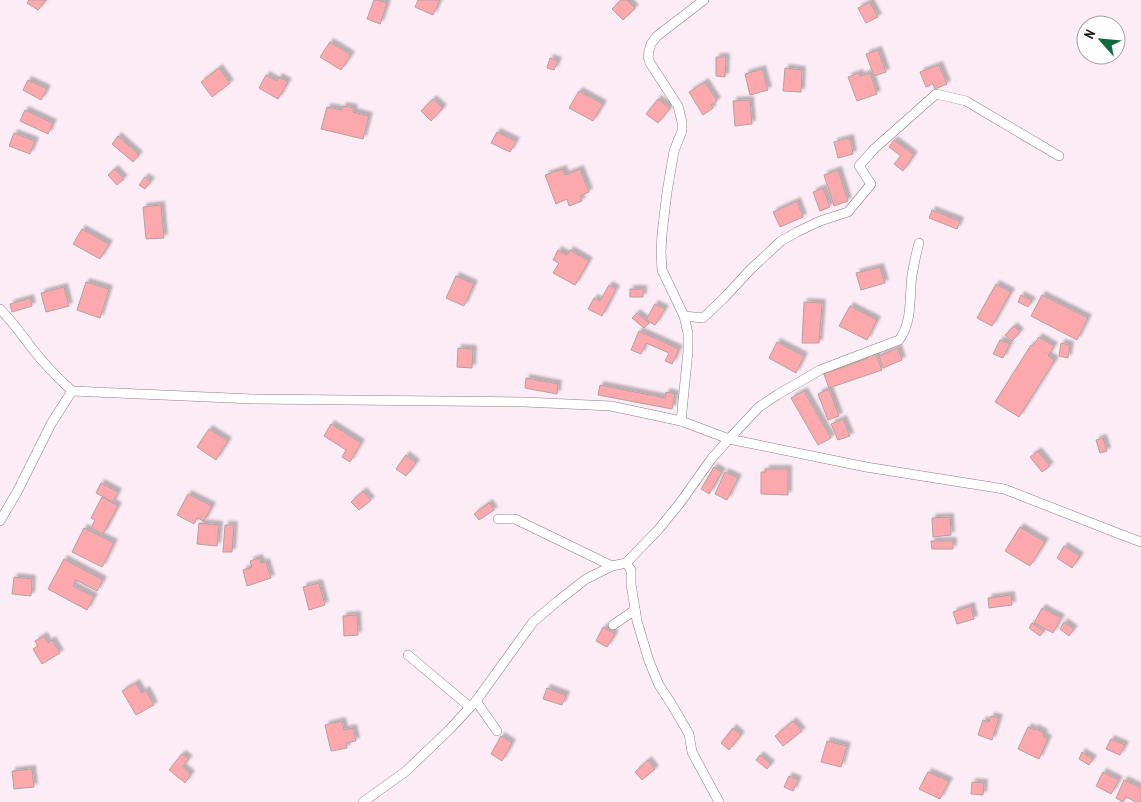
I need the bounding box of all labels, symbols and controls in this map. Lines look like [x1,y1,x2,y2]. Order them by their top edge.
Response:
north arrow [1076,15,1126,65]
text: N [1080,27,1099,42]

